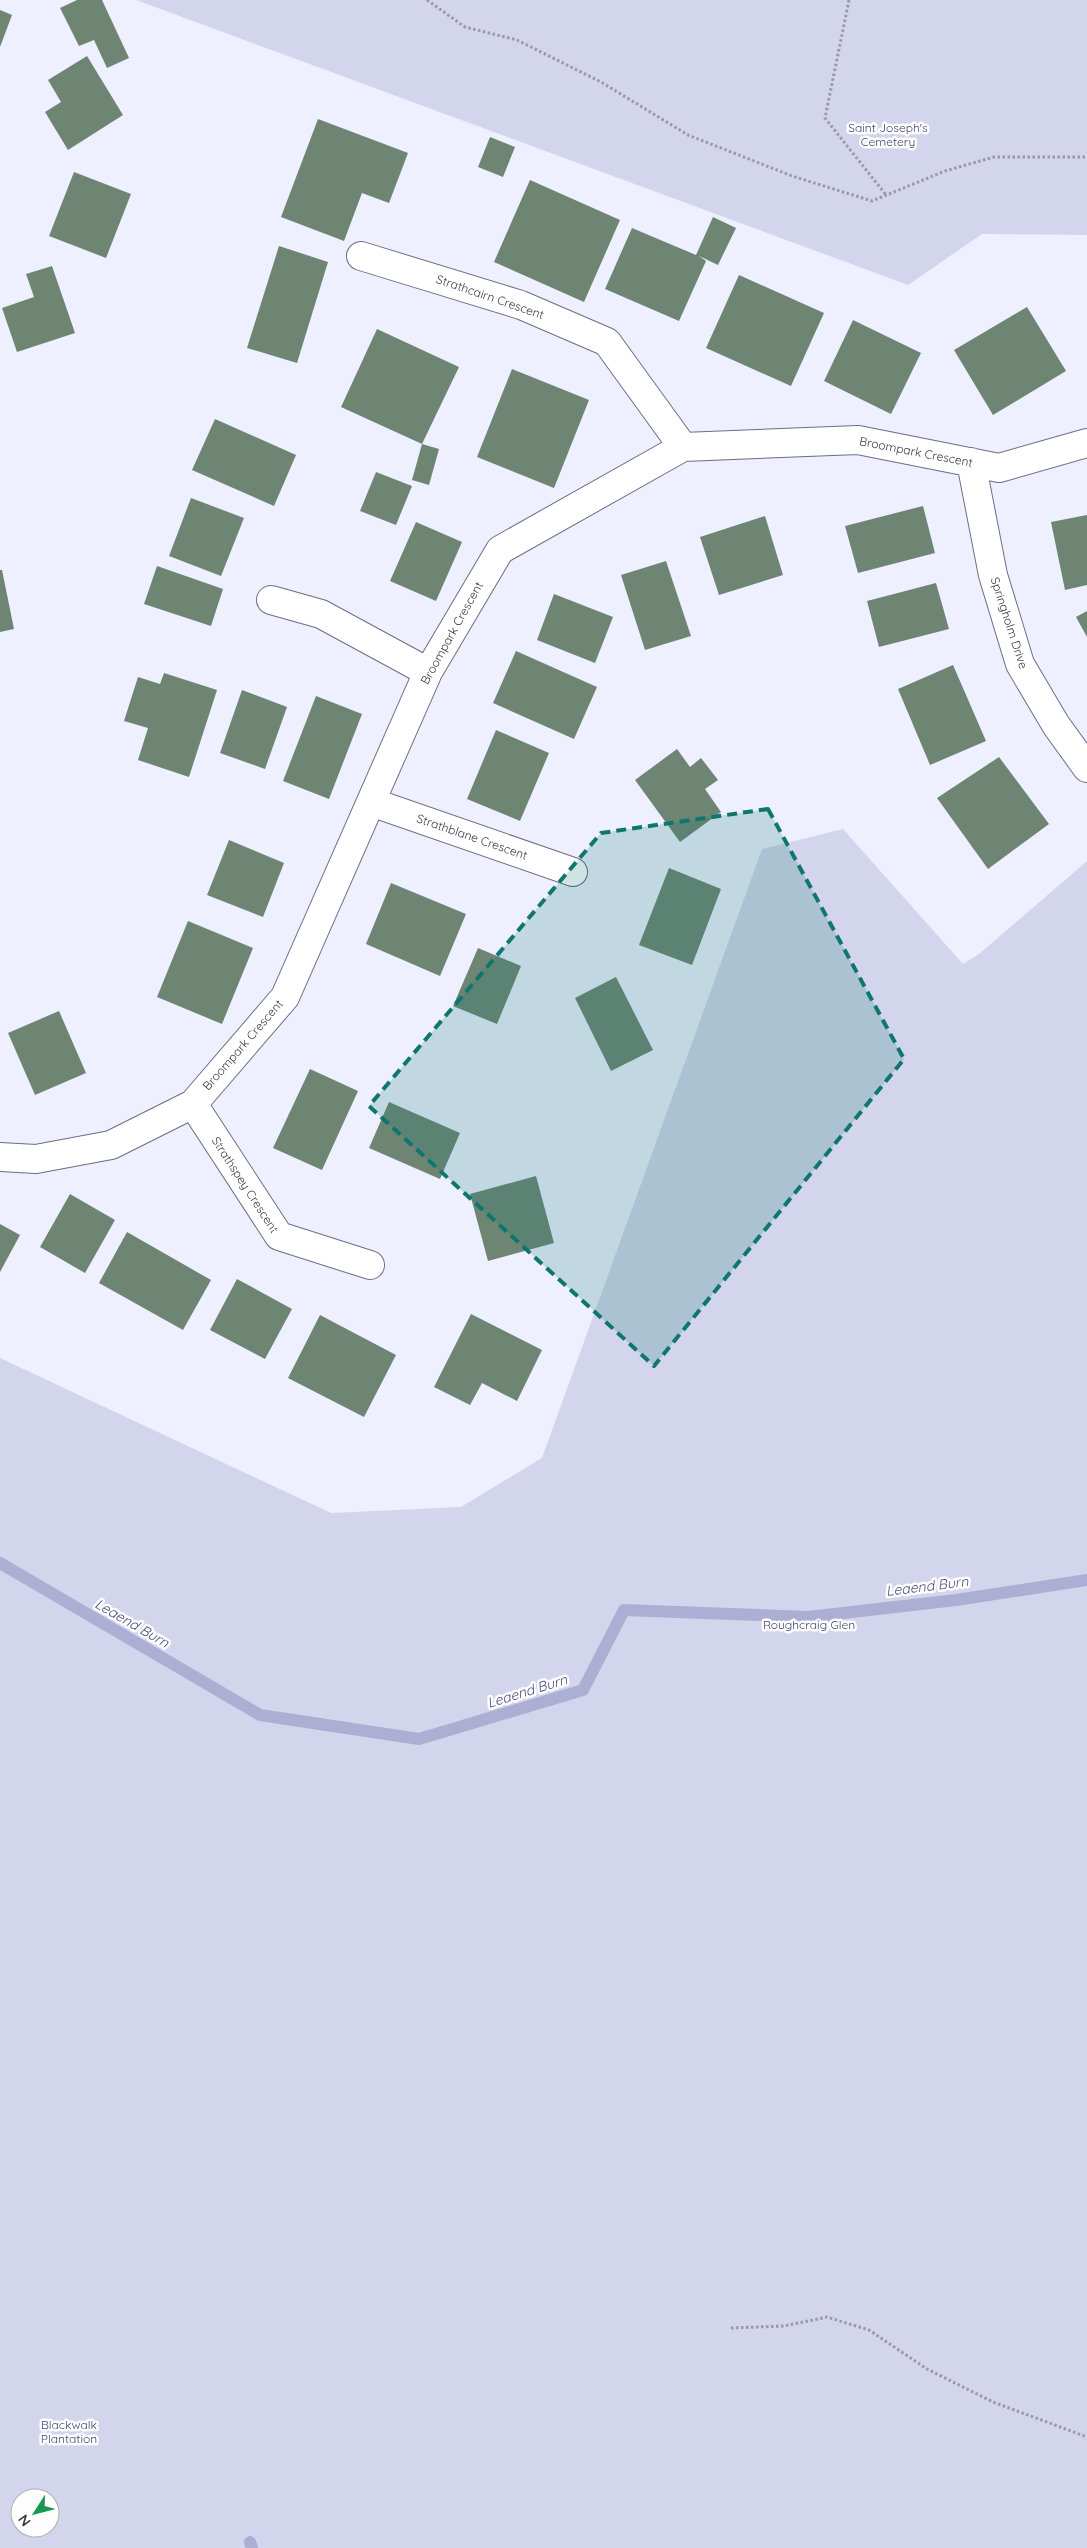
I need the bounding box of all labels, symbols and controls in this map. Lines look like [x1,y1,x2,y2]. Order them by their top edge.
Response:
park label: Saint Joseph's Cemetery [848,120,928,149]
street label: Strathcairn Crescent [434,271,546,322]
street label: Broompark Crescent [858,433,974,470]
street label: Springholm Drive [988,575,1031,671]
street label: Broompark Crescent [417,579,486,687]
street label: Strathblane Crescent [415,810,530,863]
street label: Broompark Crescent [199,996,286,1093]
street label: Strathspey Crescent [209,1134,282,1236]
water label: Leaend Burn [885,1572,970,1600]
water label: Leaend Burn [92,1595,173,1652]
park label: Roughcraig Glen [763,1617,855,1632]
water label: Leaend Burn [485,1670,570,1712]
park label: Blackwalk Plantation [41,2417,97,2446]
north arrow [10,2488,60,2538]
text: N [14,2511,35,2530]

